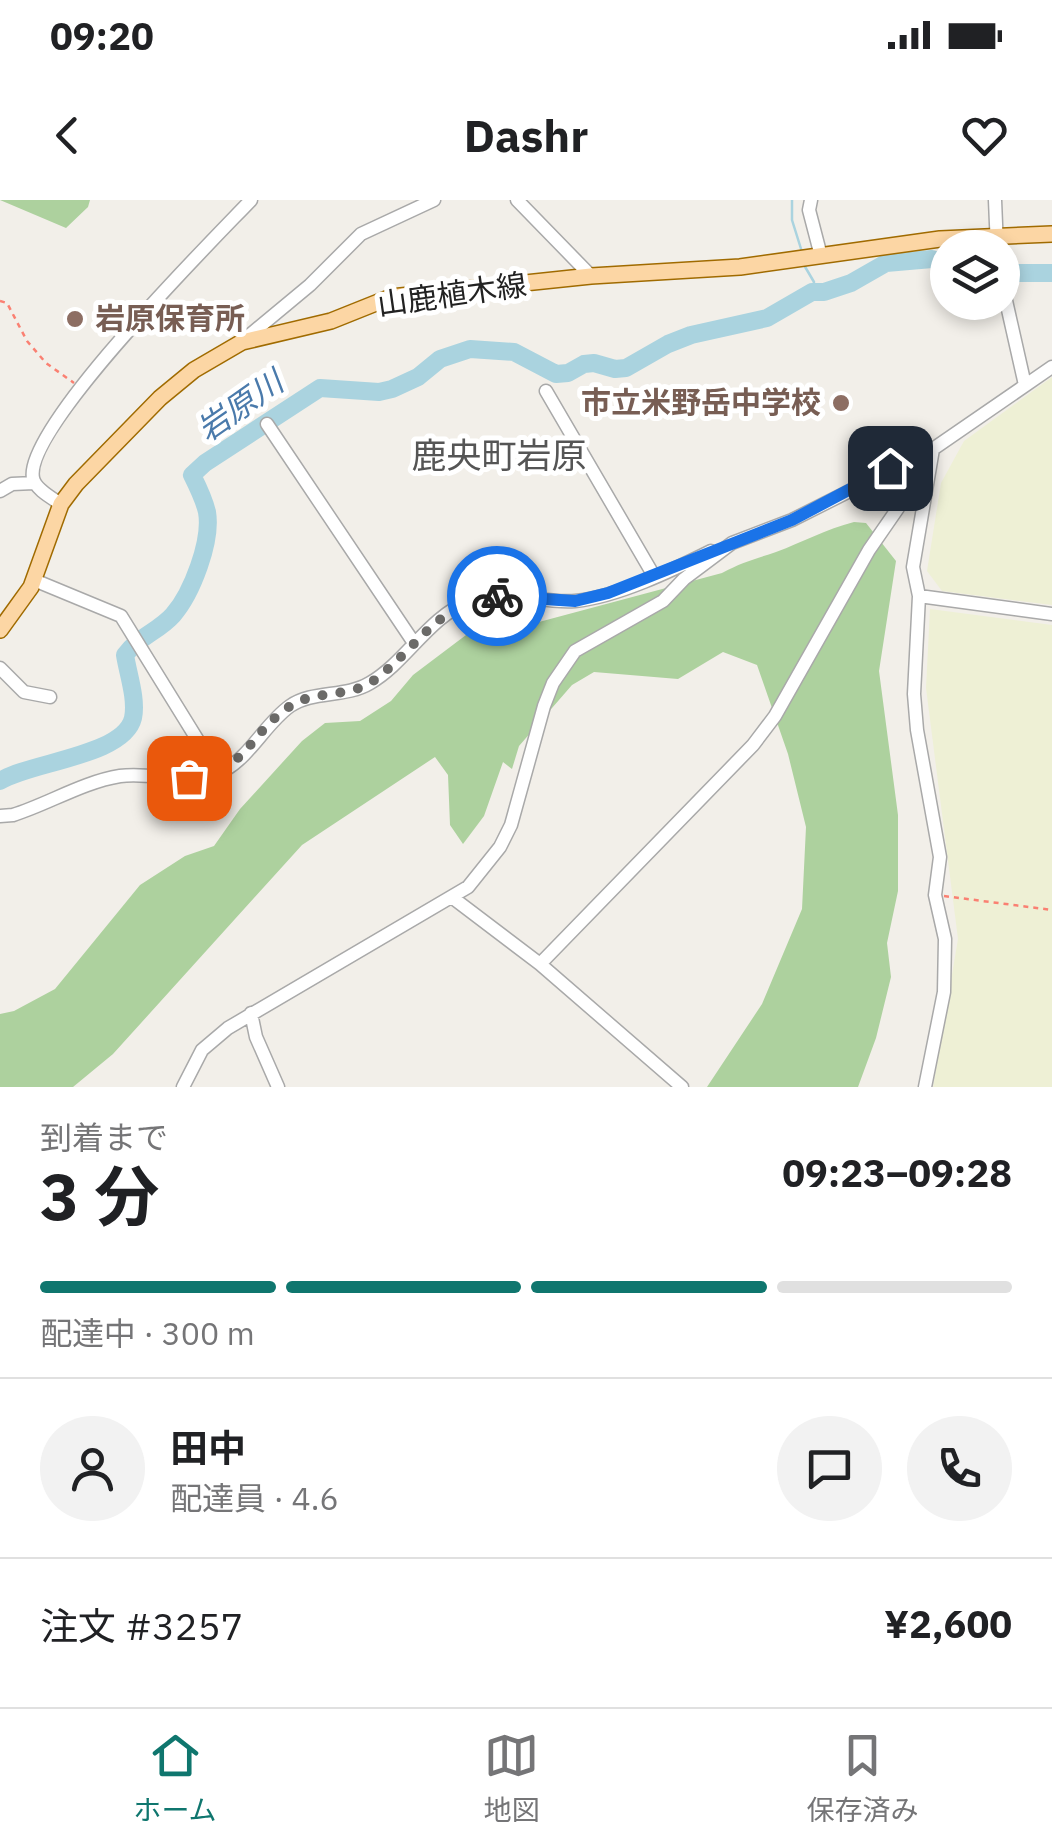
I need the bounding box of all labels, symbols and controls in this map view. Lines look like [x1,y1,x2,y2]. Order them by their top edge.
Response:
text: 09:20 [50,11,154,60]
text: Dashr [464,106,588,164]
icon: back [40,108,95,163]
icon: heart [957,108,1012,163]
map controls [930,230,1020,320]
button: layers [930,230,1020,320]
street label: 山鹿植木線 [375,264,529,323]
place label: 岩原保育所 [95,298,245,337]
marker: 岩原保育所 [64,308,86,330]
water label: 岩原川 [188,359,293,450]
place label: 市立米野岳中学校 [581,382,821,421]
marker: 市立米野岳中学校 [830,392,852,414]
pin [848,426,933,511]
district label: 鹿央町岩原 [411,432,587,478]
icon: home [863,441,918,496]
courier [447,546,547,646]
icon: bike [470,569,525,624]
pin [147,736,232,821]
icon: bag [162,751,217,806]
text: 到着まで [40,1116,168,1158]
text: 09:23–09:28 [782,1148,1012,1197]
text: 3 分 [40,1153,159,1238]
text: 配達中 · 300 m [40,1312,255,1354]
button: person [40,1416,145,1521]
button: chat [777,1416,882,1521]
button: phone [907,1416,1012,1521]
text: 田中 [170,1423,246,1472]
text: 配達員 · 4.6 [170,1477,339,1519]
text: ¥2,600 [884,1599,1012,1648]
text: 注文 #3257 [40,1601,243,1650]
tab: ホーム [133,1728,217,1828]
tab: 地図 [484,1728,540,1828]
tab: 保存済み [806,1728,919,1828]

